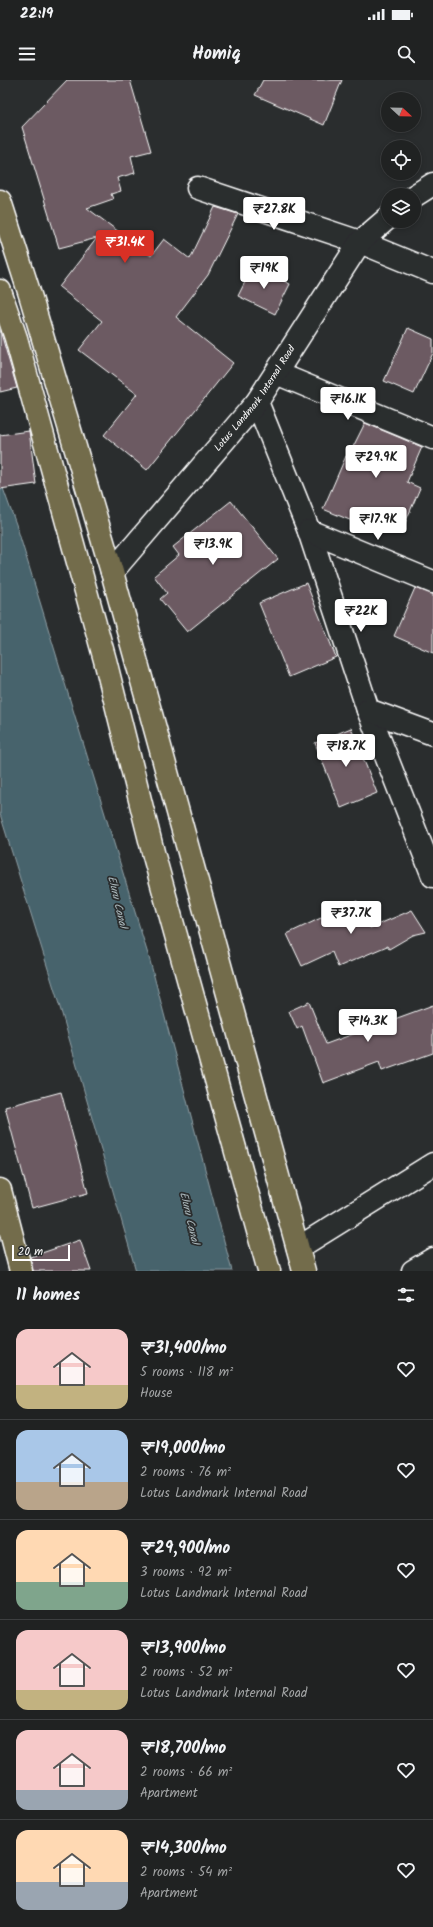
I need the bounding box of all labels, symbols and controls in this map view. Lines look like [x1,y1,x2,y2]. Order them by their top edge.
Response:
text: 22:19 [20,2,53,26]
text: Homiq [192,40,241,69]
icon: menu [16,43,38,65]
icon: search [395,43,417,65]
north arrow [381,92,421,132]
map controls [381,92,421,228]
button: locate [381,140,421,180]
button: layers [381,188,421,228]
pin: ₹27.8K [241,197,307,231]
text: ₹27.8K [252,199,296,220]
pin: ₹31.4K [92,230,158,264]
text: ₹31.4K [105,232,145,253]
pin: ₹19K [240,256,288,290]
text: ₹19K [249,258,279,279]
street label: Lotus Landmark Internal Road [210,341,300,455]
pin: ₹16.1K [315,387,381,421]
text: ₹16.1K [329,389,367,410]
pin: ₹29.9K [343,445,409,479]
text: ₹29.9K [355,447,397,468]
pin: ₹17.9K [345,507,411,541]
text: ₹17.9K [359,509,397,530]
pin: ₹13.9K [180,532,246,566]
text: ₹13.9K [193,534,233,555]
pin: ₹22K [337,599,385,633]
text: ₹22K [344,601,378,622]
pin: ₹18.7K [313,734,379,768]
text: ₹18.7K [326,736,366,757]
water label: Eluru Canal [102,874,132,932]
pin: ₹37.7K [318,901,384,935]
text: ₹37.7K [330,903,372,924]
pin: ₹14.3K [335,1009,401,1043]
text: ₹14.3K [348,1011,388,1032]
water label: Eluru Canal [174,1190,204,1248]
scale bar [12,1243,70,1262]
text: 20 m [18,1243,43,1261]
text: 11 homes [16,1282,80,1309]
icon: filters [395,1284,417,1306]
text: ₹31,400/mo [140,1335,227,1362]
icon: home [48,1345,96,1393]
icon: heart [395,1358,417,1380]
text: 5 rooms · 118 m² [140,1362,233,1383]
text: House [140,1383,172,1404]
text: ₹19,000/mo [140,1435,226,1462]
icon: home [48,1446,96,1494]
icon: heart [395,1459,417,1481]
text: 2 rooms · 76 m² [140,1462,231,1483]
text: Lotus Landmark Internal Road [140,1483,307,1504]
text: ₹29,900/mo [140,1535,230,1562]
icon: home [48,1546,96,1594]
icon: heart [395,1559,417,1581]
text: 3 rooms · 92 m² [140,1562,232,1583]
text: Lotus Landmark Internal Road [140,1583,307,1604]
text: ₹13,900/mo [140,1635,226,1662]
icon: home [48,1646,96,1694]
icon: heart [395,1659,417,1681]
text: 2 rooms · 52 m² [140,1662,232,1683]
text: Lotus Landmark Internal Road [140,1683,307,1704]
text: ₹18,700/mo [140,1735,226,1762]
icon: home [48,1746,96,1794]
icon: heart [395,1759,417,1781]
text: 2 rooms · 66 m² [140,1762,232,1783]
text: Apartment [140,1783,198,1804]
text: ₹14,300/mo [140,1835,227,1862]
icon: home [48,1846,96,1894]
icon: heart [395,1859,417,1881]
text: 2 rooms · 54 m² [140,1862,232,1883]
text: Apartment [140,1883,198,1904]

